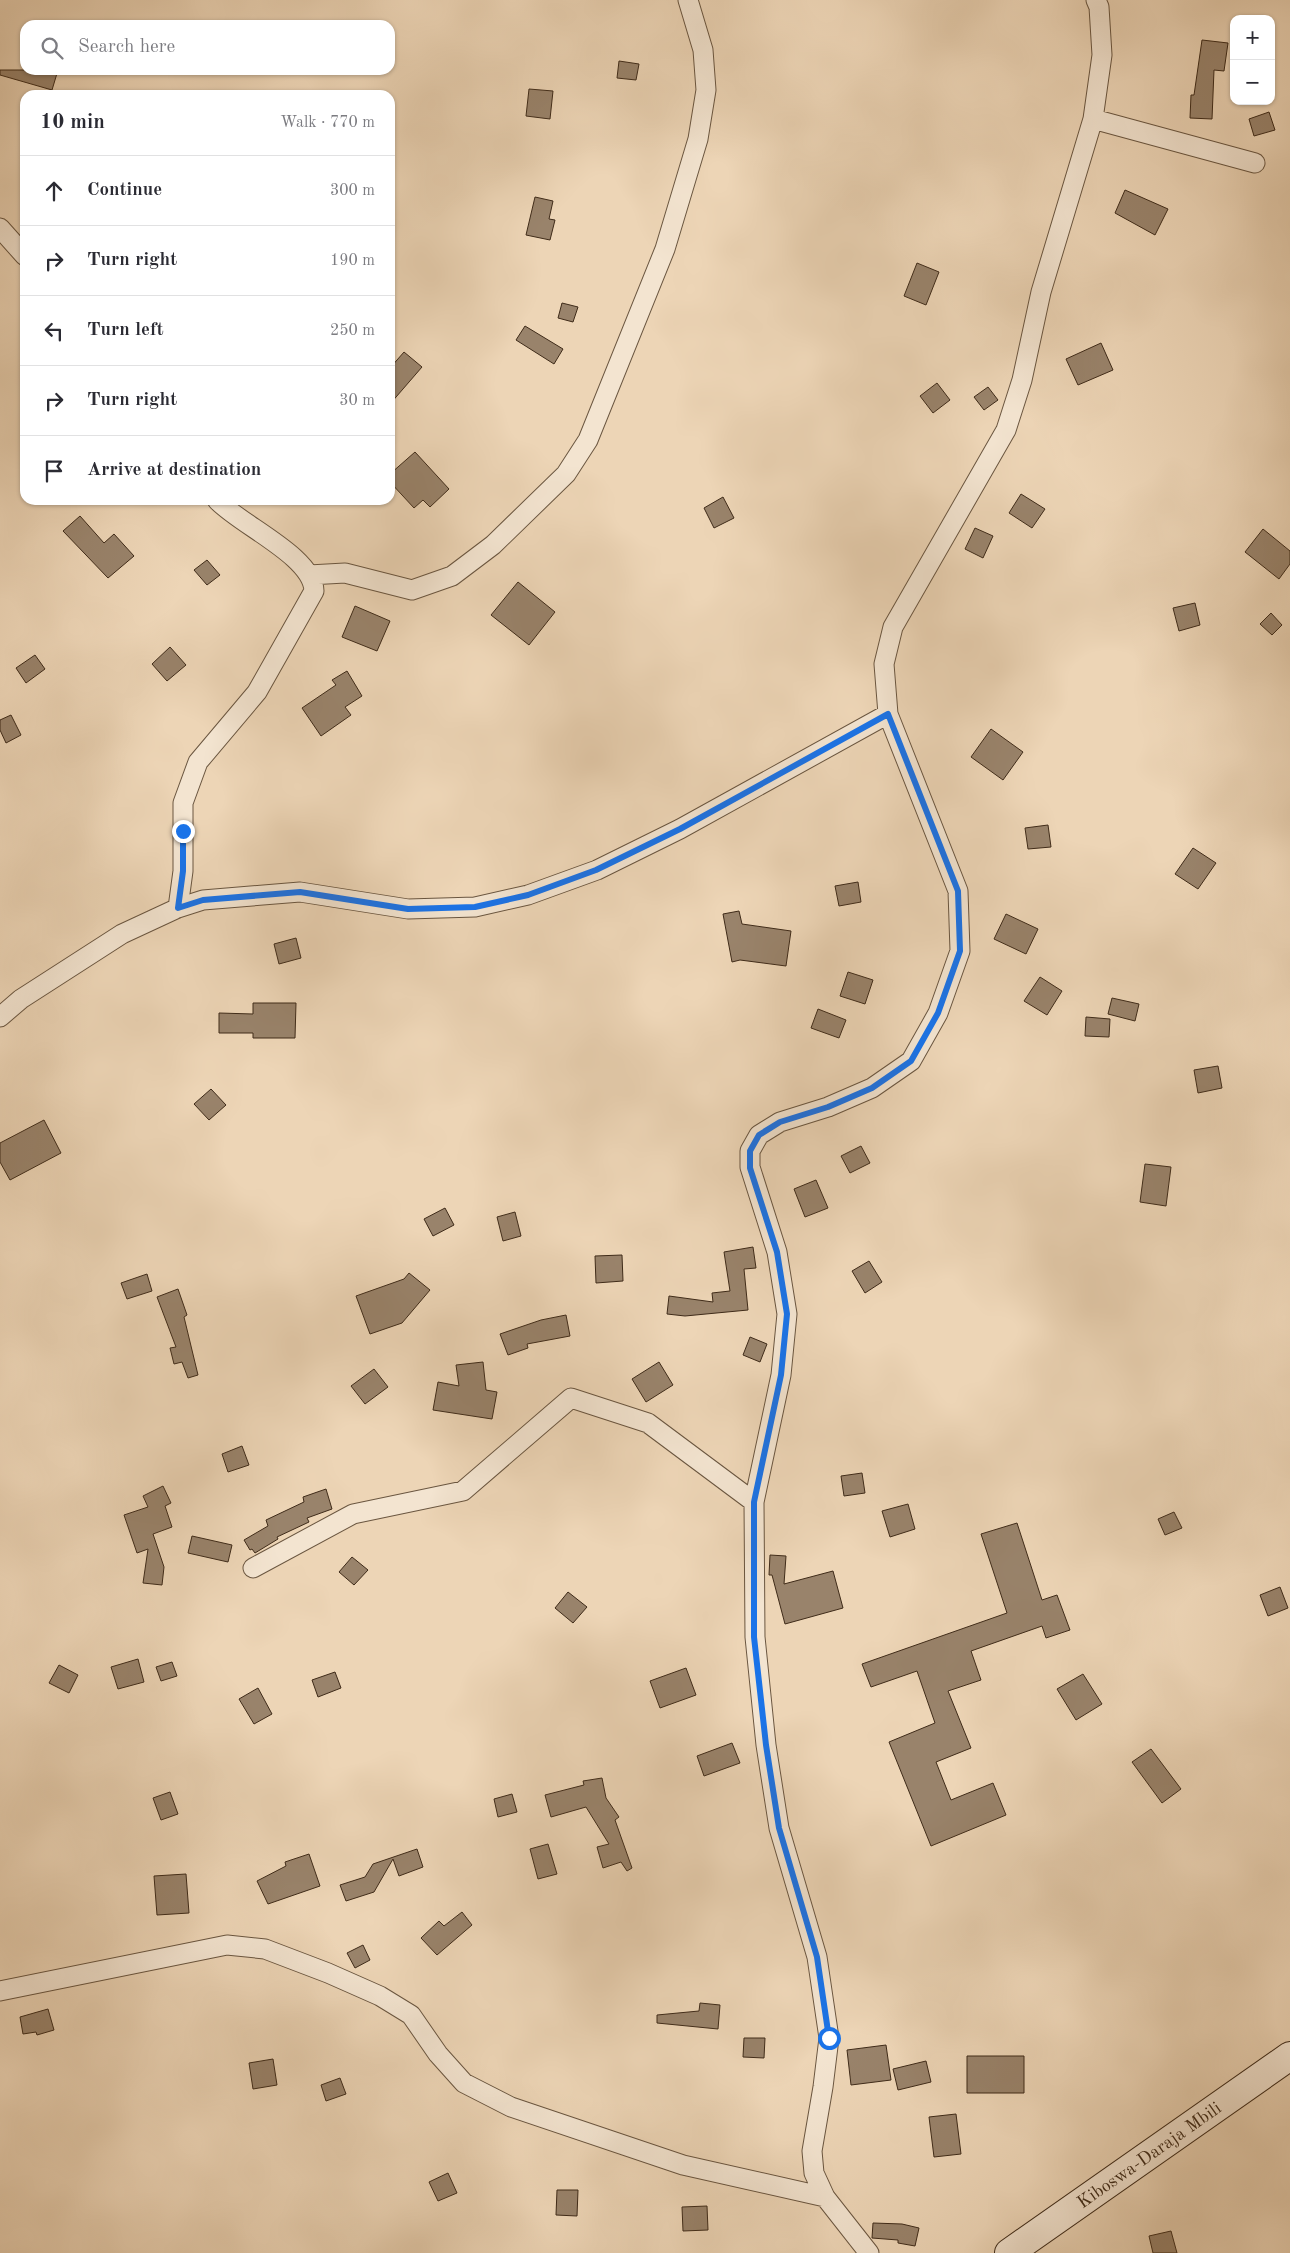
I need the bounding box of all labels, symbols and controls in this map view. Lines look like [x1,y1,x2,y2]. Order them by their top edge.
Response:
map controls [1230,15,1275,105]
button: + [1230,15,1275,60]
search box [20,20,395,75]
icon: search [38,34,66,62]
text: Search here [78,38,175,57]
button: − [1230,60,1275,105]
text: 10 min [40,112,105,133]
text: Walk · 770 m [280,115,375,131]
icon: ahead [40,177,68,205]
text: Continue [87,181,162,200]
text: 300 m [330,183,375,199]
icon: right [40,247,68,275]
text: Turn right [87,251,177,270]
text: 190 m [330,253,375,269]
icon: left [40,317,68,345]
text: Turn left [87,321,164,340]
text: 250 m [330,323,375,339]
icon: right [40,387,68,415]
text: Turn right [87,391,177,410]
text: 30 m [339,393,375,409]
icon: arrive [40,457,68,485]
text: Arrive at destination [87,461,261,480]
route end [172,820,195,843]
route start [818,2027,841,2050]
street label: Kiboswa-Daraja Mbili [1074,2099,1225,2212]

